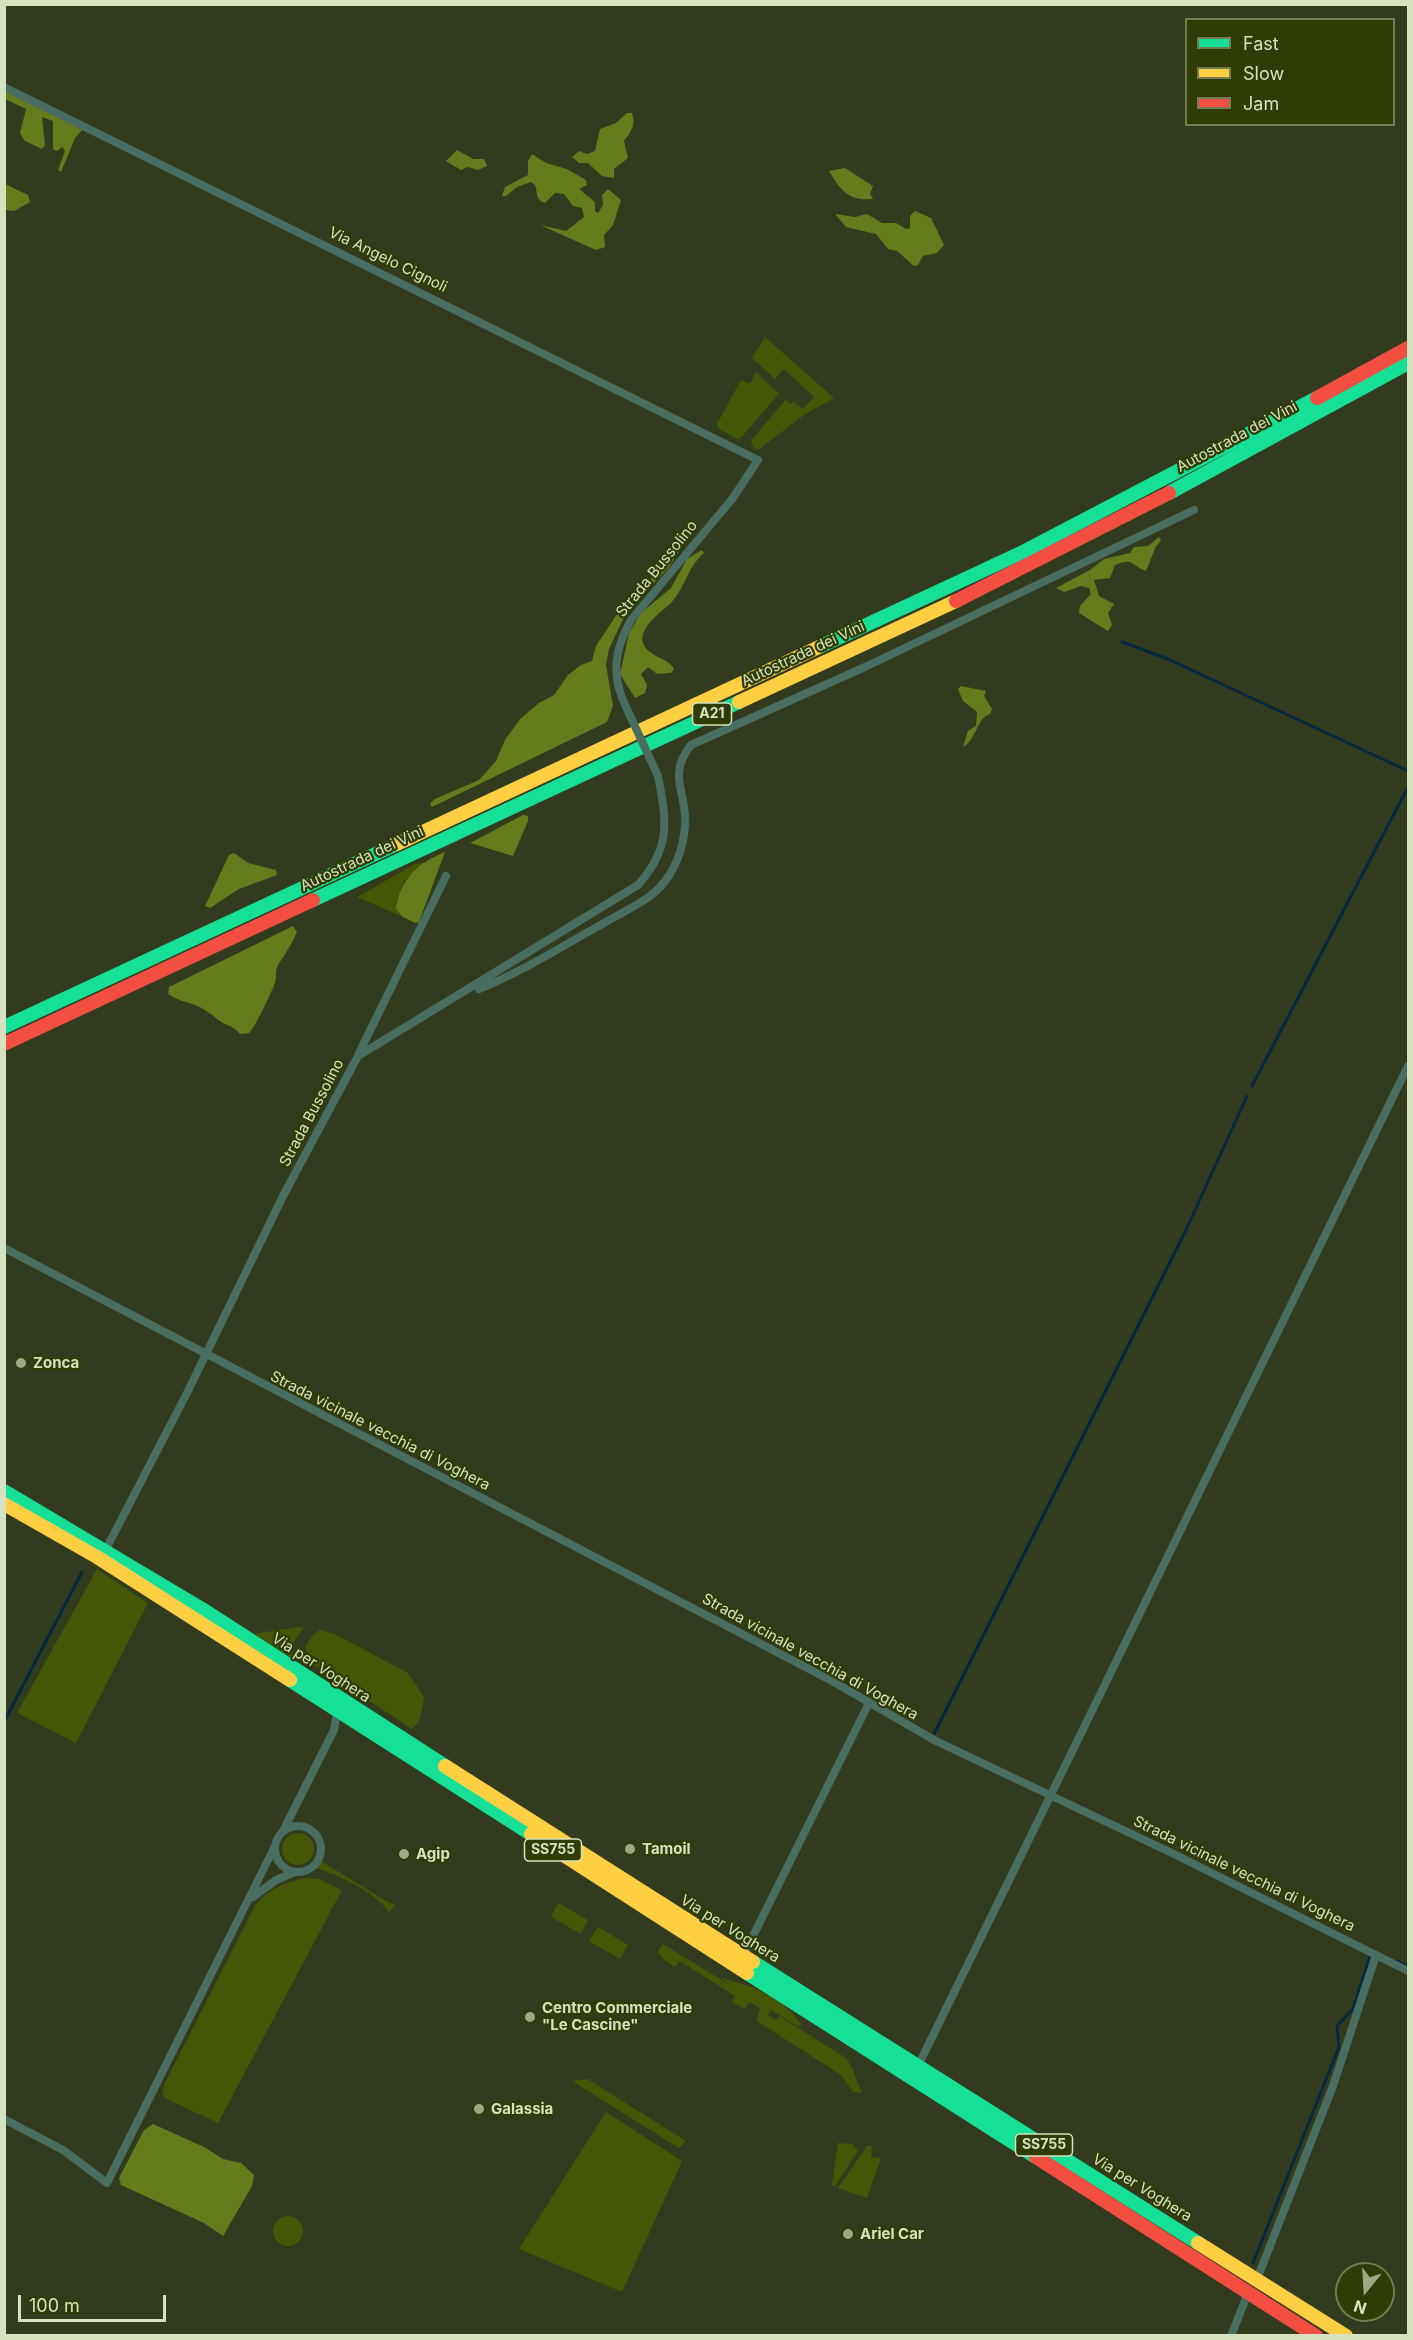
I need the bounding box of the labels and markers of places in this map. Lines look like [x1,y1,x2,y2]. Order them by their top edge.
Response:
place label: Zonca [33,1354,79,1372]
marker: Zonca [14,1356,28,1370]
place label: Tamoil [642,1840,691,1858]
marker: Tamoil [623,1842,637,1856]
place label: Agip [416,1845,450,1863]
marker: Agip [397,1847,411,1861]
place label: Centro Commerciale "Le Cascine" [542,1999,692,2034]
marker: Centro Commerciale "Le Cascine" [523,2010,537,2024]
place label: Galassia [491,2100,553,2118]
marker: Galassia [472,2102,486,2116]
place label: Ariel Car [860,2225,924,2243]
marker: Ariel Car [841,2227,855,2241]

